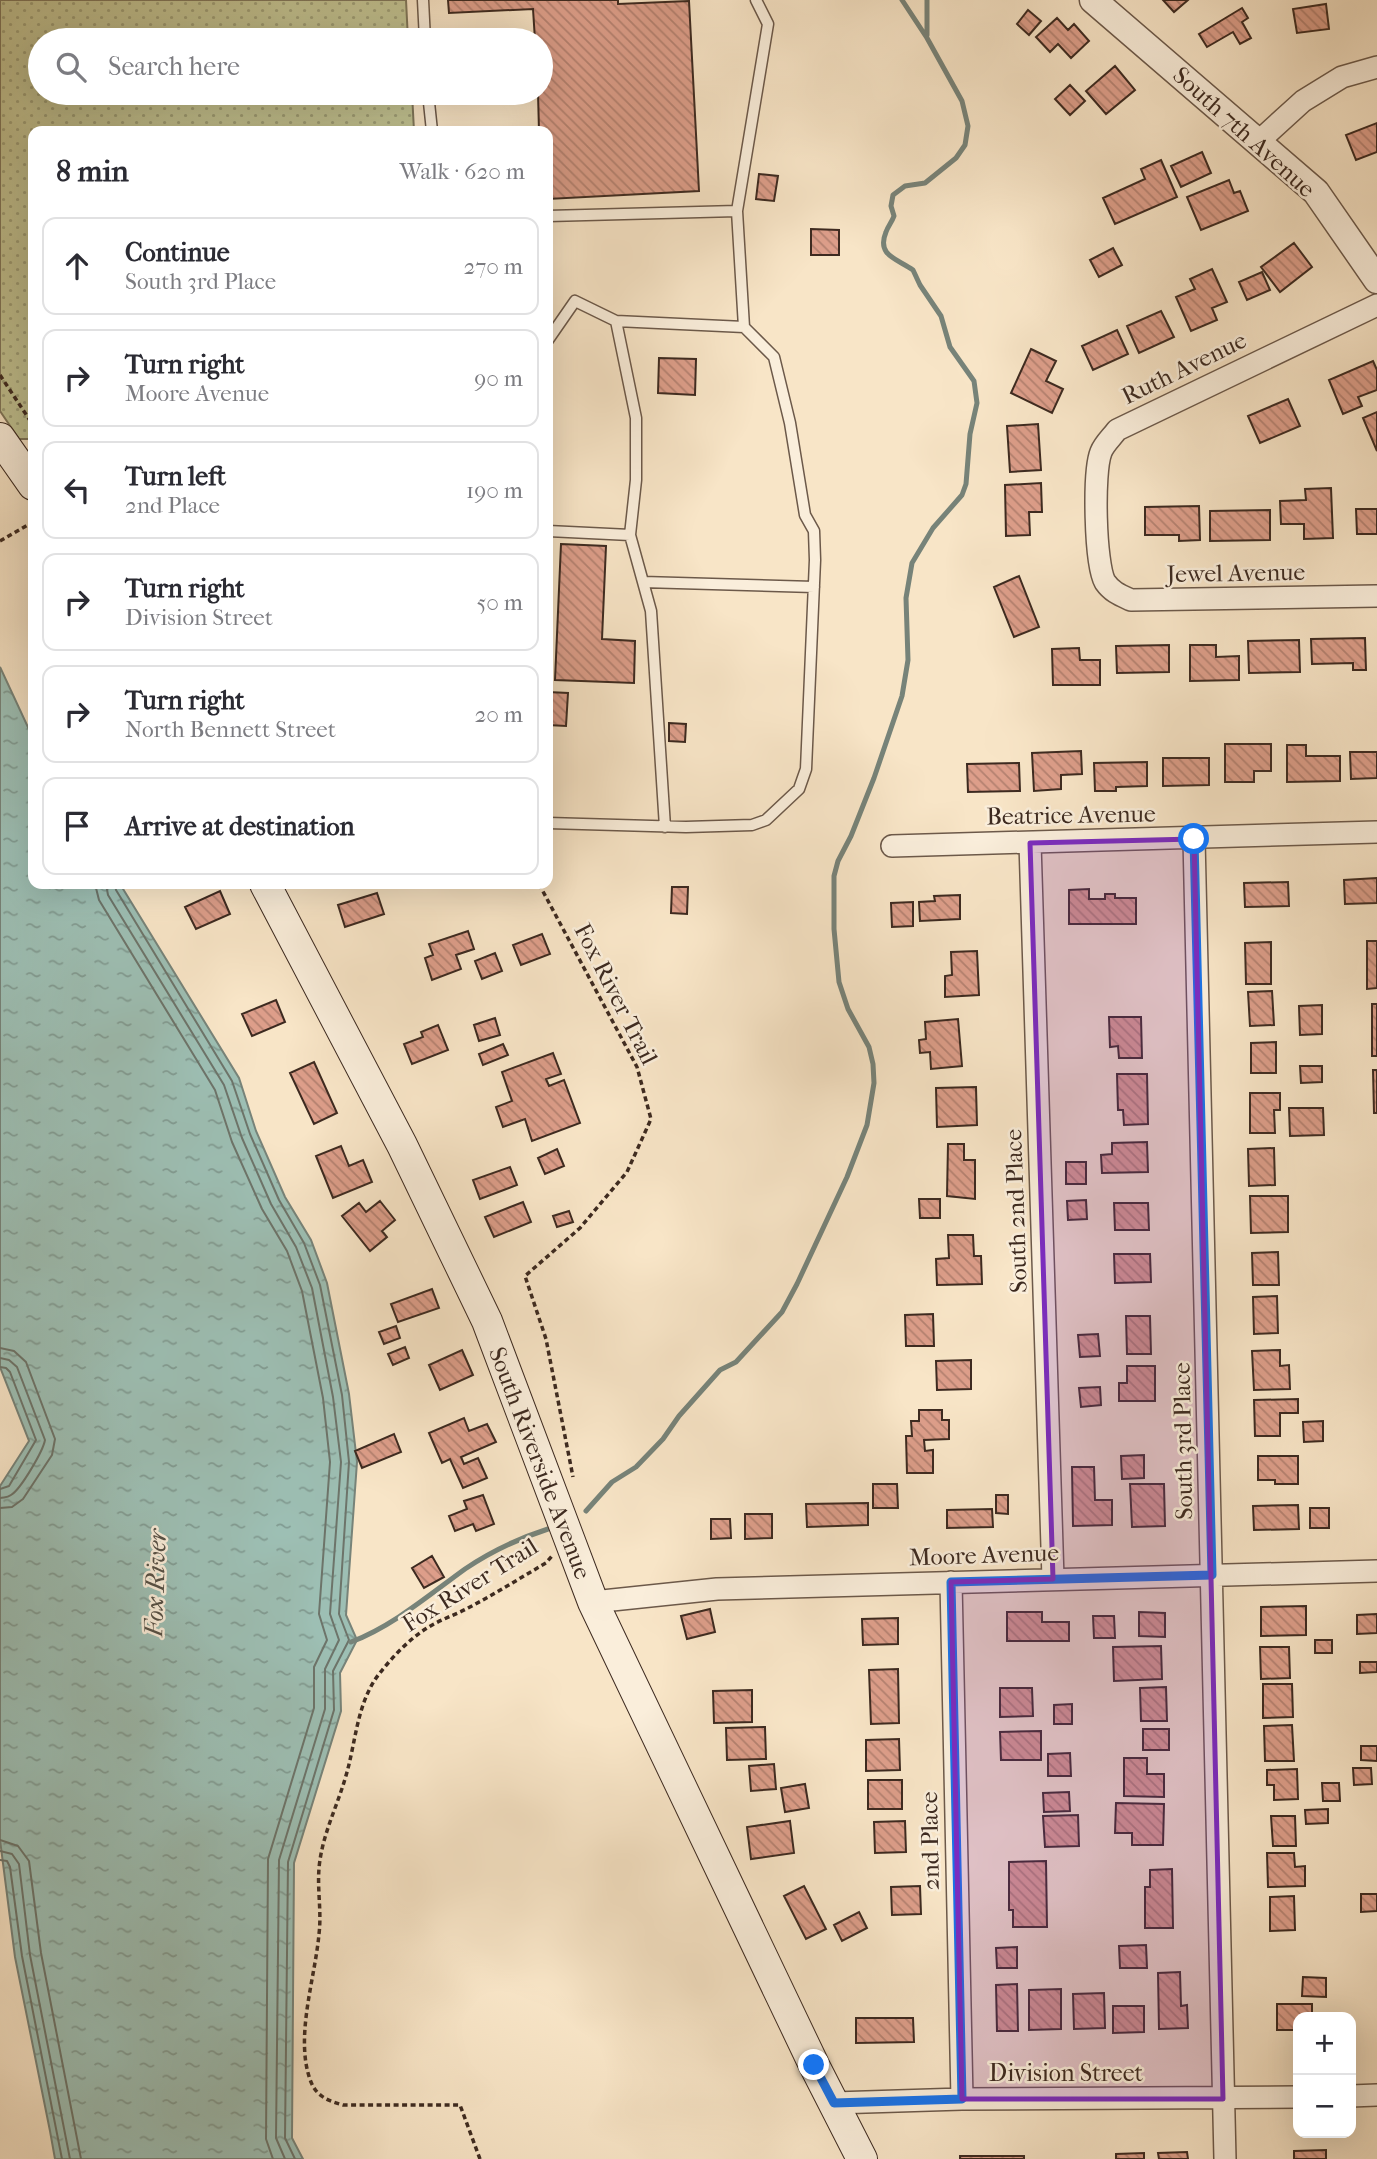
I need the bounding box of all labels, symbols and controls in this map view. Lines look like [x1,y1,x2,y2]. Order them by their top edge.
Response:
search box [28,28,553,105]
icon: search [52,48,90,86]
text: Search here [108,51,240,82]
street label: South 7th Avenue [1167,61,1321,203]
text: 8 min [56,154,129,189]
text: Walk · 620 m [400,158,525,185]
text: Continue [125,237,230,268]
icon: ahead [58,247,96,285]
text: 270 m [463,253,523,280]
text: South 3rd Place [125,268,276,295]
street label: Ruth Avenue [1117,326,1251,410]
text: Turn right [125,349,245,380]
icon: right [58,359,96,397]
text: 90 m [474,365,523,392]
text: Moore Avenue [125,380,269,407]
text: Turn left [125,461,226,492]
icon: left [58,471,96,509]
text: 190 m [466,477,523,504]
text: 2nd Place [125,492,220,519]
street label: Jewel Avenue [1164,558,1306,588]
text: Turn right [125,573,245,604]
icon: right [58,583,96,621]
text: 50 m [476,589,523,616]
text: Division Street [125,604,273,631]
text: Turn right [125,685,245,716]
icon: right [58,695,96,733]
text: 20 m [474,701,523,728]
text: North Bennett Street [125,716,336,743]
street label: Beatrice Avenue [986,800,1156,830]
icon: arrive [58,807,96,845]
text: Arrive at destination [125,811,355,842]
route start [1178,823,1209,854]
street label: Fox River Trail [568,919,664,1070]
street label: South 2nd Place [999,1128,1033,1293]
street label: South Riverside Avenue [483,1343,597,1583]
street label: South 3rd Place [1168,1362,1198,1520]
water label: Fox River [138,1526,173,1638]
street label: Fox River Trail [397,1532,543,1638]
street label: Moore Avenue [908,1538,1060,1572]
street label: 2nd Place [915,1791,945,1891]
map controls [1293,2012,1356,2138]
button: + [1293,2012,1356,2075]
route end [798,2049,829,2080]
street label: Division Street [989,2059,1144,2087]
button: − [1293,2075,1356,2138]

